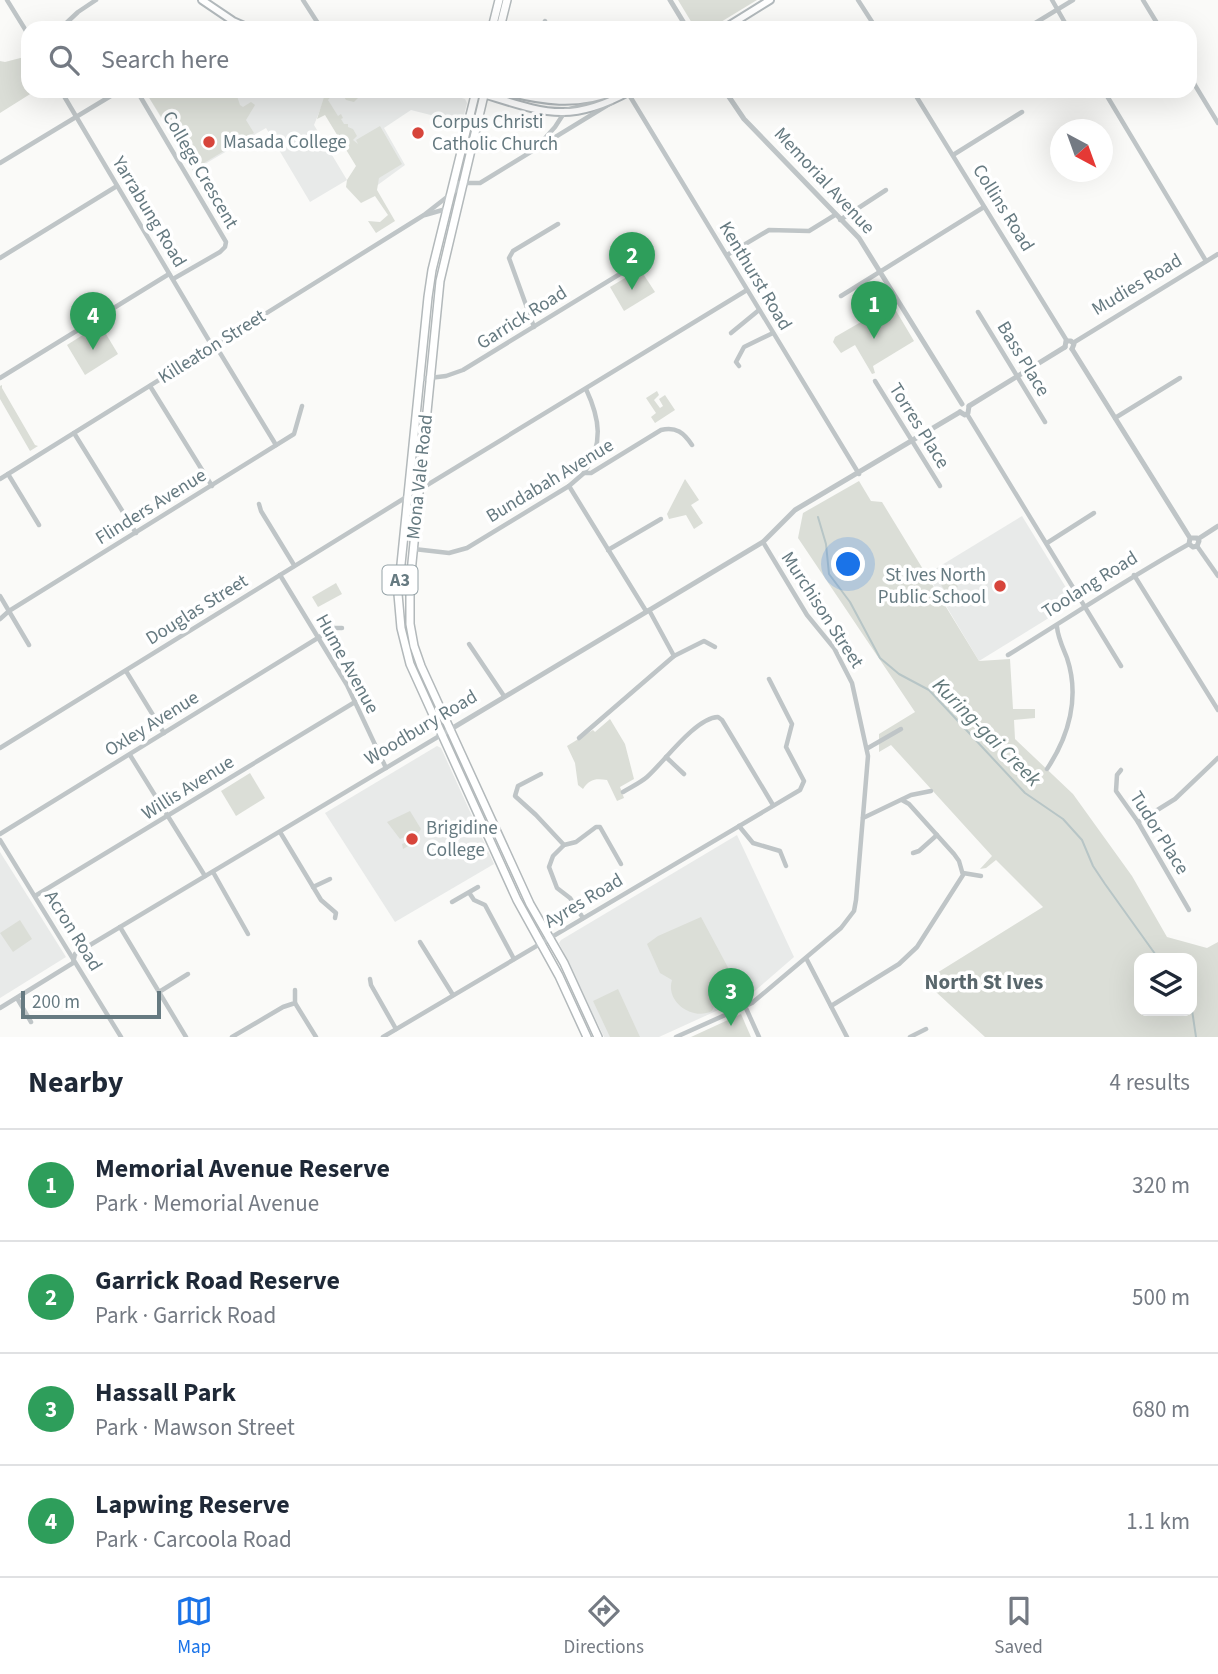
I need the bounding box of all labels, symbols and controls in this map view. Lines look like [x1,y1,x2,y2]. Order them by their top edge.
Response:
search box [21,21,1197,98]
icon: search [45,41,83,79]
text: Search here [101,41,229,78]
street label: College Crescent [155,106,245,234]
place label: Corpus Christi Catholic Church [432,109,558,158]
north arrow [1050,119,1113,182]
street label: Memorial Avenue [767,122,881,240]
marker: Corpus Christi Catholic Church [410,125,426,141]
place label: Masada College [223,129,347,156]
marker: Masada College [201,134,217,150]
street label: Yarrabung Road [105,151,193,273]
street label: Collins Road [965,159,1041,257]
street label: Kenthurst Road [712,216,798,336]
pin: 2 [609,232,655,290]
street label: Mudies Road [1087,247,1187,323]
street label: Garrick Road [472,280,572,356]
pin: 1 [851,281,897,339]
pin: 4 [70,292,116,350]
street label: Killeaton Street [153,303,271,391]
street label: Bass Place [990,316,1056,402]
street label: Torres Place [882,378,956,474]
street label: Mona Vale Road [400,413,440,541]
street label: Bundabah Avenue [481,432,619,530]
street label: Flinders Avenue [90,462,212,552]
street label: Toolang Road [1037,545,1143,625]
street label: Murchison Street [774,546,870,674]
your location [831,547,865,581]
place label: St Ives North Public School [878,562,986,611]
road number: A3 [382,566,418,594]
street label: Douglas Street [141,568,254,652]
marker: St Ives North Public School [992,578,1008,594]
street label: Hume Avenue [308,609,386,719]
water label: Kuring-gai Creek [926,671,1049,794]
street label: Oxley Avenue [100,684,204,764]
street label: Woodbury Road [359,684,483,772]
street label: Willis Avenue [137,749,239,827]
street label: Tudor Place [1123,786,1195,880]
place label: Brigidine College [426,815,498,864]
marker: Brigidine College [404,831,420,847]
street label: Ayres Road [540,867,628,935]
street label: Acron Road [38,885,108,977]
map controls [1134,953,1197,1016]
button: layers [1134,953,1197,1016]
district label: North St Ives [925,967,1043,997]
pin: 3 [708,968,754,1026]
scale bar [21,988,161,1020]
text: 200 m [32,989,80,1016]
text: Nearby [28,1061,123,1104]
text: 4 results [1110,1066,1190,1099]
text: Memorial Avenue Reserve [95,1150,390,1187]
text: 1 [45,1169,57,1202]
text: 320 m [1132,1169,1190,1202]
text: Park · Memorial Avenue [95,1187,319,1220]
text: Garrick Road Reserve [95,1262,340,1299]
text: 2 [45,1281,57,1314]
text: 500 m [1132,1281,1190,1314]
text: Park · Garrick Road [95,1299,276,1332]
text: Hassall Park [95,1374,236,1411]
text: 3 [45,1393,57,1426]
text: 680 m [1132,1393,1190,1426]
text: Park · Mawson Street [95,1411,295,1444]
text: Lapwing Reserve [95,1486,290,1523]
text: 4 [45,1505,57,1538]
text: 1.1 km [1126,1505,1190,1538]
text: Park · Carcoola Road [95,1523,292,1556]
tab: Map [175,1592,213,1661]
tab: Directions [564,1592,644,1661]
tab: Saved [994,1592,1043,1661]

